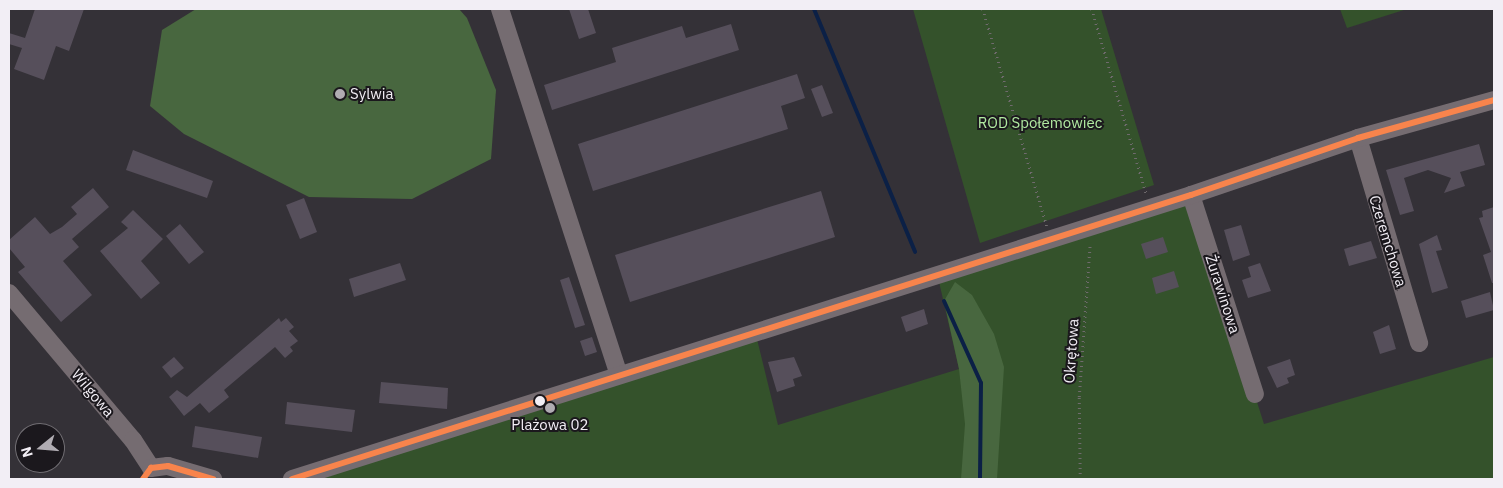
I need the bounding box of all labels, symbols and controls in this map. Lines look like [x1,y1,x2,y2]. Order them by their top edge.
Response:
place label: Sylwia [350,85,393,103]
marker: Sylwia [334,88,346,100]
park label: ROD Społemowiec [978,114,1102,132]
street label: Czeremchowa [1366,193,1410,289]
street label: Żurawinowa [1202,252,1244,336]
street label: Okrętowa [1060,318,1082,384]
street label: Wilgowa [68,365,118,421]
unlabelled marker [535,396,545,406]
marker: Plażowa 02 [544,402,556,414]
place label: Plażowa 02 [511,416,589,434]
north arrow [15,423,65,473]
text: N [17,445,37,460]

